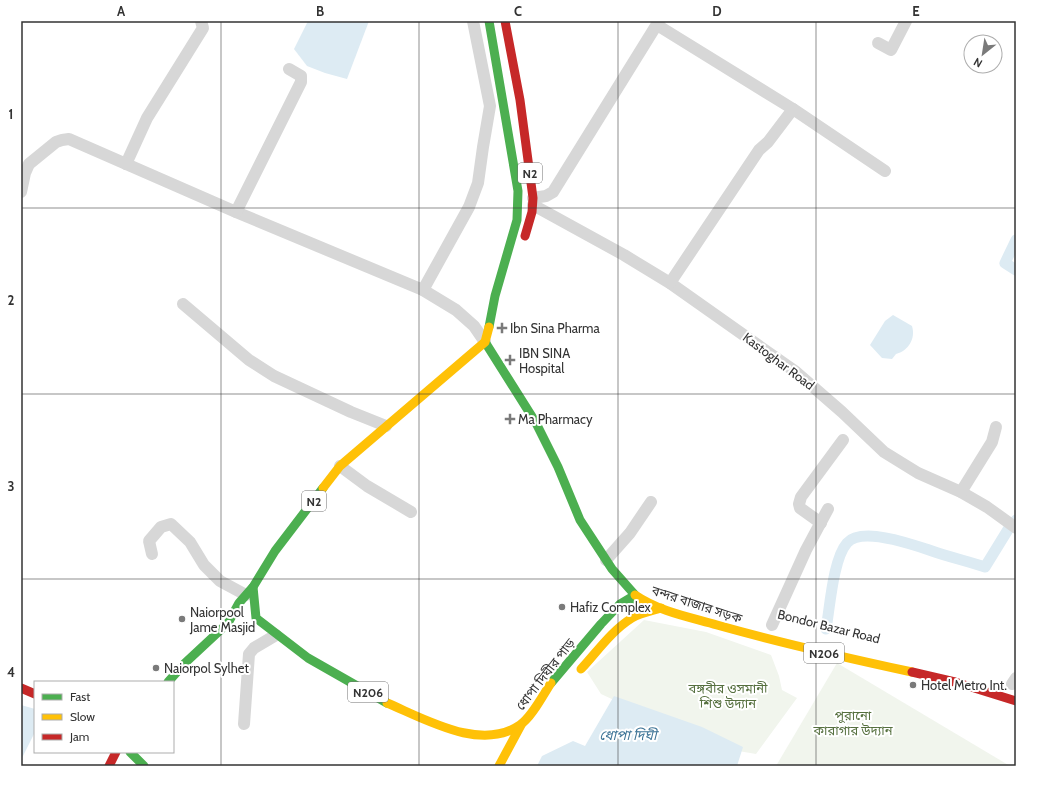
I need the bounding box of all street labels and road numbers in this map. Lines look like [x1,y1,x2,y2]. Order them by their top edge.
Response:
road number: N2 [518,163,542,183]
street label: Kastoghar Road [740,329,818,393]
road number: N2 [302,491,326,511]
street label: বন্দর বাজার সড়ক [649,582,745,626]
street label: Bondor Bazar Road [776,606,882,646]
street label: ধোপা দিঘীর পাড় [512,634,578,713]
road number: N206 [804,643,844,663]
road number: N206 [348,682,388,702]

